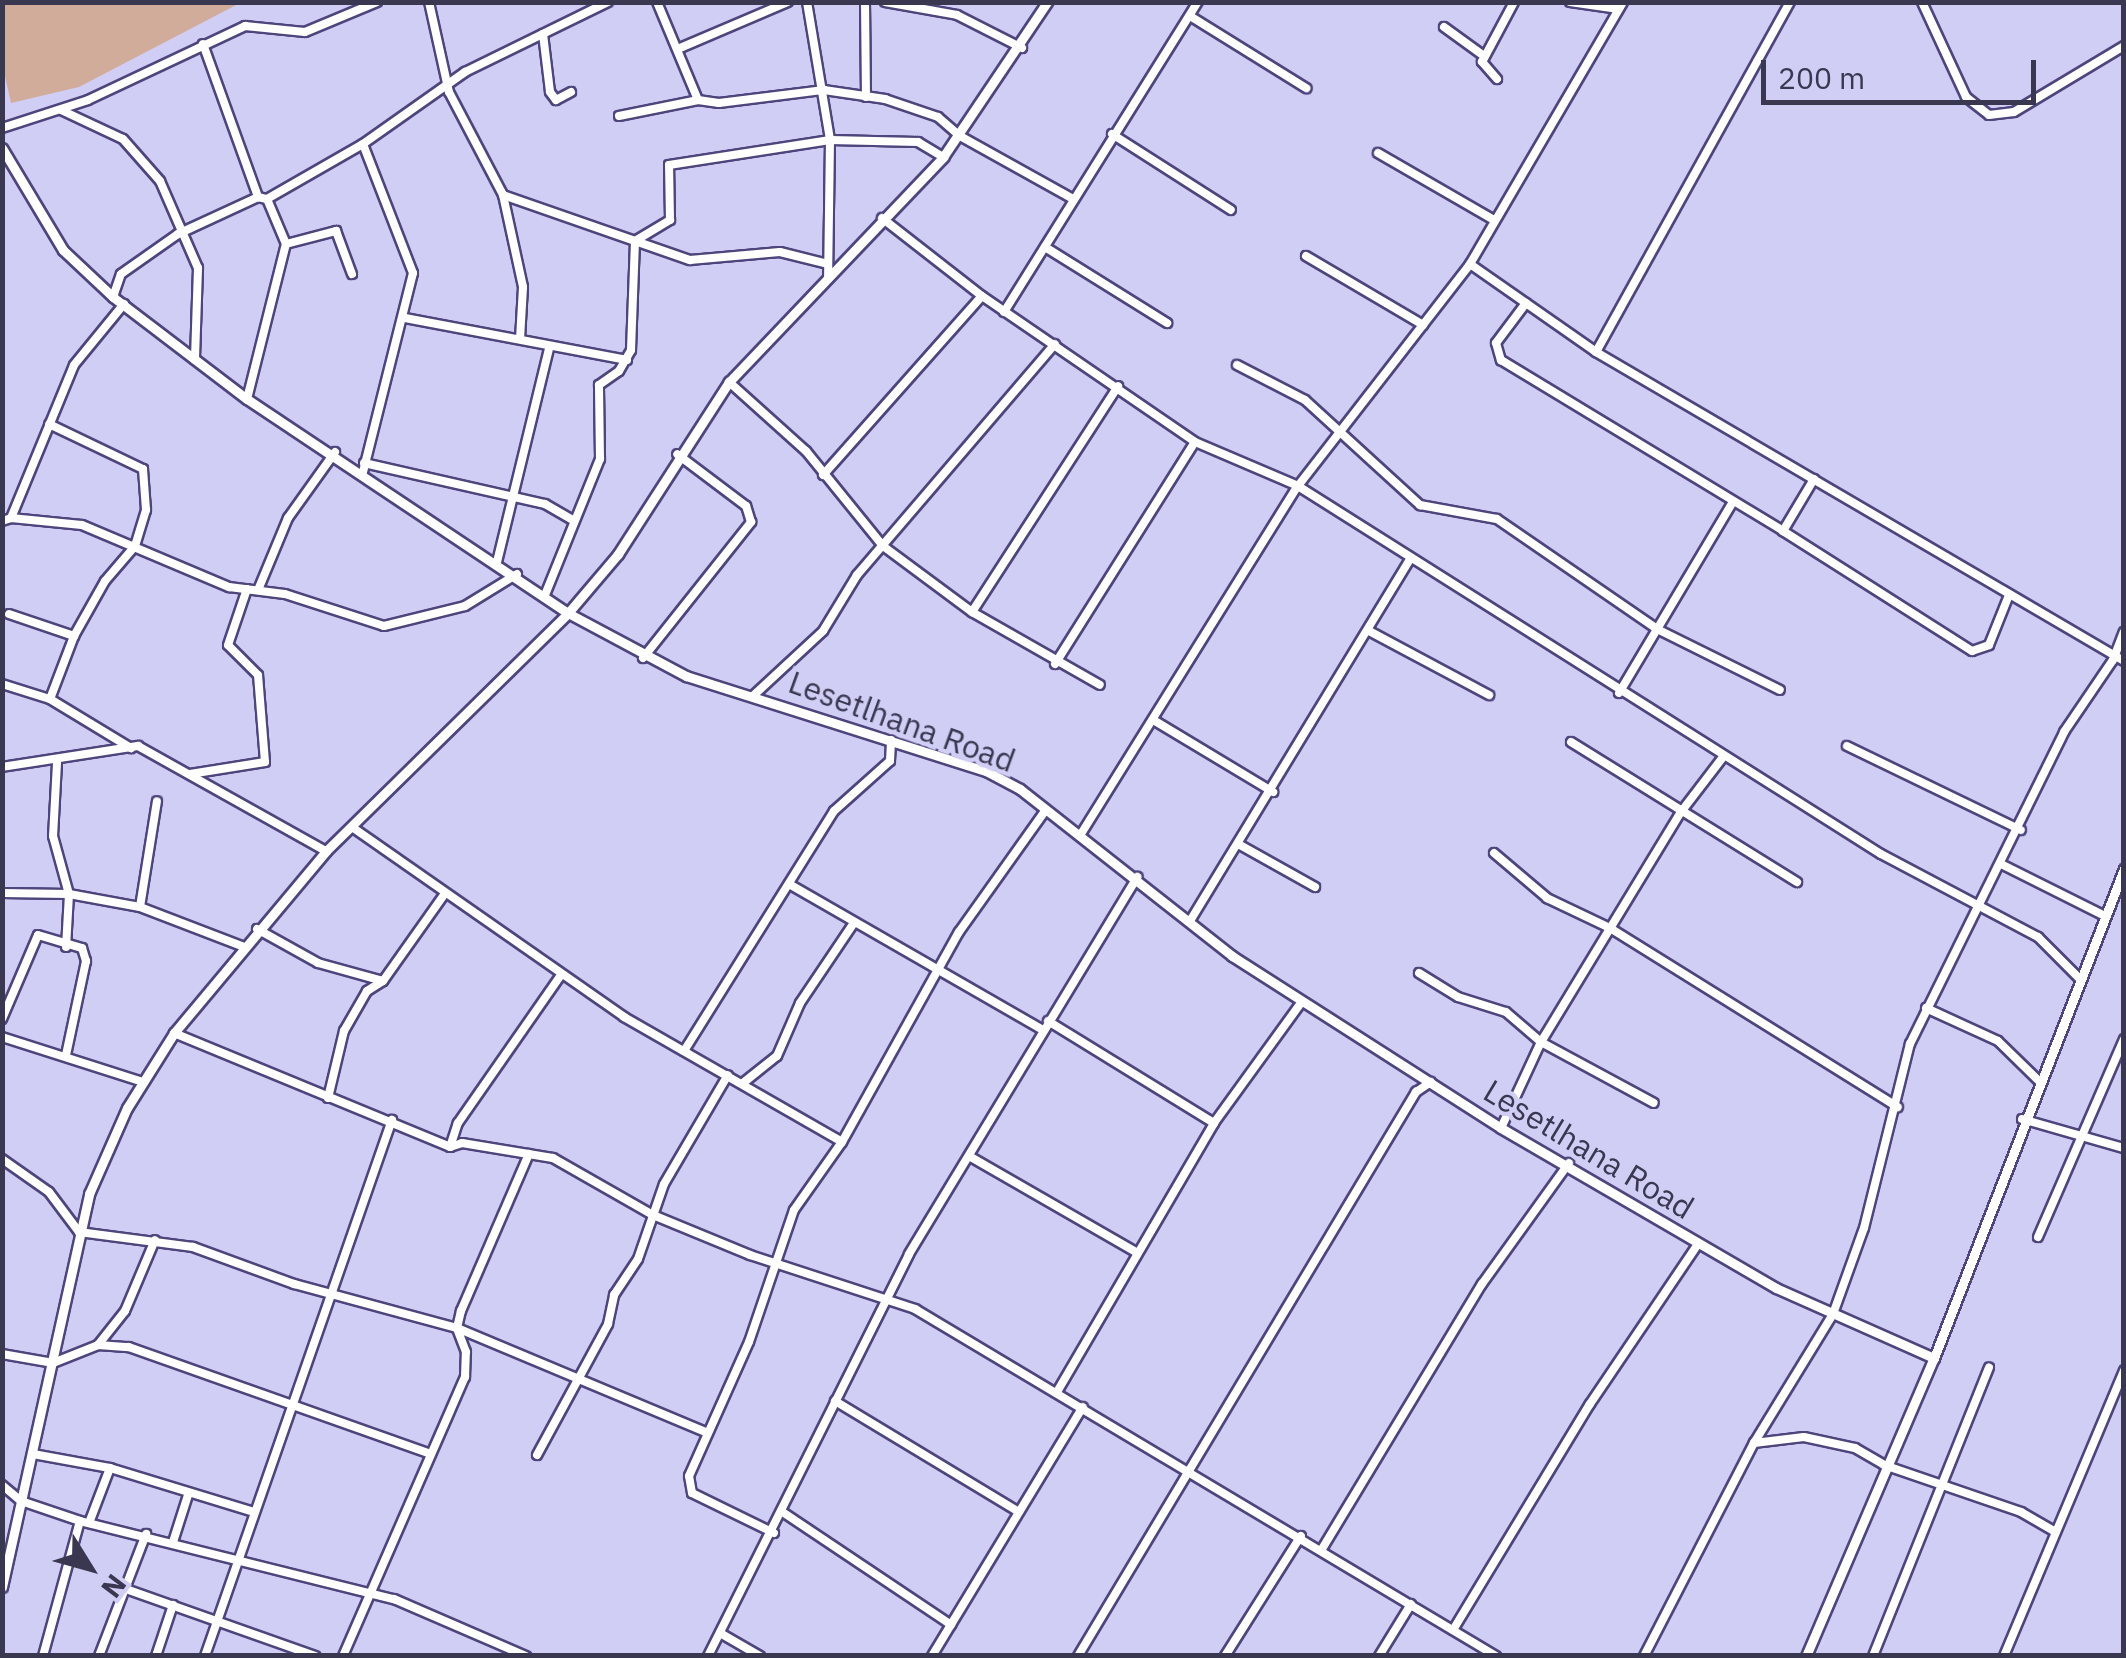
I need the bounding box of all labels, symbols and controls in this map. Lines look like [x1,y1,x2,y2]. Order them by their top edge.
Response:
scale bar [1766,40,2041,102]
text: 200 m [1778,58,1865,97]
street label: Lesetlhana Road [784,662,1020,780]
street label: Lesetlhana Road [1477,1071,1701,1227]
north arrow [40,1518,140,1618]
text: N [93,1567,135,1606]

